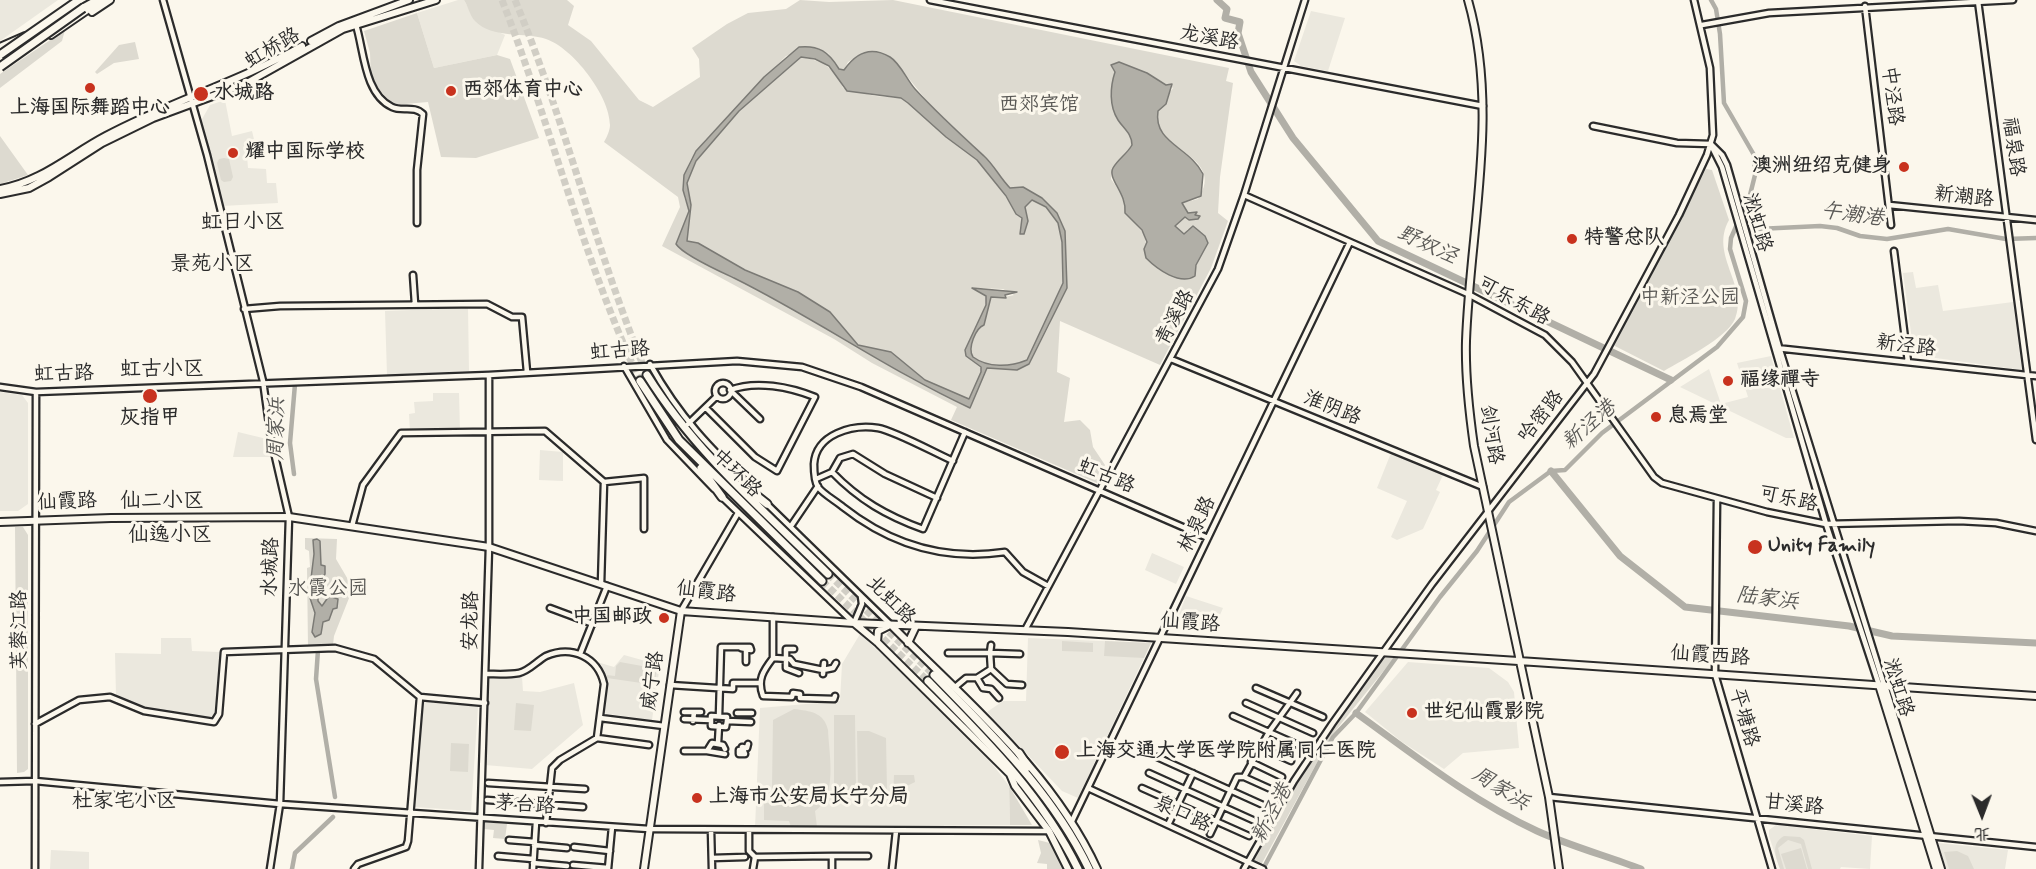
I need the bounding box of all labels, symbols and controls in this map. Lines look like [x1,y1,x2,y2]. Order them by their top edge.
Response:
street label: 龙溪路 [1177,21,1241,57]
street label: 虹桥路 [241,24,305,74]
street label: 中泾路 [1875,65,1907,127]
place label: 西郊体育中心 [463,79,583,103]
marker: 上海国际舞蹈中心 [83,81,97,95]
place label: 水城路 [214,82,274,106]
marker: 西郊体育中心 [444,84,458,98]
marker: 水城路 [192,85,210,103]
park label: 西郊宾馆 [999,94,1079,118]
place label: 上海国际舞蹈中心 [10,97,170,121]
street label: 福泉路 [1996,116,2028,178]
place label: 耀中国际学校 [245,141,365,165]
marker: 耀中国际学校 [226,146,240,160]
place label: 澳洲纽绍克健身 [1752,155,1892,179]
marker: 澳洲纽绍克健身 [1897,160,1911,174]
street label: 新潮路 [1933,183,1995,213]
street label: 淞虹路 [1736,191,1776,255]
water label: 午潮港 [1819,199,1885,233]
district label: 虹日小区 [201,211,285,237]
water label: 野奴泾 [1393,221,1461,271]
place label: 特警总队 [1584,227,1664,251]
marker: 特警总队 [1565,232,1579,246]
district label: 景苑小区 [170,253,254,279]
street label: 可乐东路 [1472,272,1554,332]
street label: 青溪路 [1151,286,1201,350]
park label: 中新泾公园 [1640,287,1740,311]
street label: 新泾路 [1875,331,1937,363]
street label: 虹古路 [589,338,651,366]
district label: 虹古小区 [120,358,204,384]
street label: 虹古路 [34,362,94,388]
place label: 福缘禪寺 [1740,369,1820,393]
marker: 福缘禪寺 [1721,374,1735,388]
street label: 哈密路 [1514,386,1570,448]
marker: 灰指甲 [141,387,159,405]
street label: 淮阴路 [1300,387,1364,431]
water label: 新泾港 [1558,396,1622,456]
water label: 周家浜 [265,397,291,461]
street label: 剑河路 [1473,403,1507,467]
place label: 息焉堂 [1668,405,1728,429]
place label: 灰指甲 [120,407,180,431]
marker: 息焉堂 [1649,410,1663,424]
street label: 中环路 [706,445,766,503]
street label: 虹古路 [1074,454,1138,500]
street label: 可乐路 [1756,482,1820,518]
street label: 仙霞路 [37,490,97,516]
district label: 仙二小区 [120,490,204,516]
street label: 林泉路 [1174,493,1222,557]
district label: 仙逸小区 [128,524,212,550]
place label: Unity Family [1768,535,1875,559]
street label: 水城路 [259,537,285,597]
marker: Unity Family [1746,538,1764,556]
street label: 北虹路 [860,571,920,631]
street label: 仙霞路 [675,577,737,609]
park label: 水霞公园 [288,578,368,602]
water label: 陆家浜 [1734,584,1800,616]
street label: 芙蓉江路 [9,590,33,670]
street label: 安龙路 [459,591,485,651]
place label: 中国邮政 [572,606,652,630]
street label: 仙霞路 [1159,610,1221,638]
marker: 中国邮政 [657,611,671,625]
street label: 仙霞西路 [1669,642,1751,672]
street label: 威宁路 [638,650,670,712]
street label: 淞虹路 [1877,656,1917,720]
street label: 平塘路 [1723,686,1763,750]
place label: 世纪仙霞影院 [1424,701,1544,725]
marker: 世纪仙霞影院 [1405,706,1419,720]
place label: 上海交通大学医学院附属同仁医院 [1076,740,1376,764]
marker: 上海交通大学医学院附属同仁医院 [1053,743,1071,761]
water label: 周家浜 [1467,763,1533,817]
water label: 新泾港 [1247,780,1299,848]
north arrow [1952,785,2012,845]
place label: 上海市公安局长宁分局 [709,786,909,810]
district label: 杜家宅小区 [72,790,176,816]
marker: 上海市公安局长宁分局 [690,791,704,805]
street label: 泉口路 [1150,791,1214,839]
street label: 甘溪路 [1763,791,1825,821]
street label: 茅台路 [494,792,556,820]
text: 北 [1974,823,1991,844]

